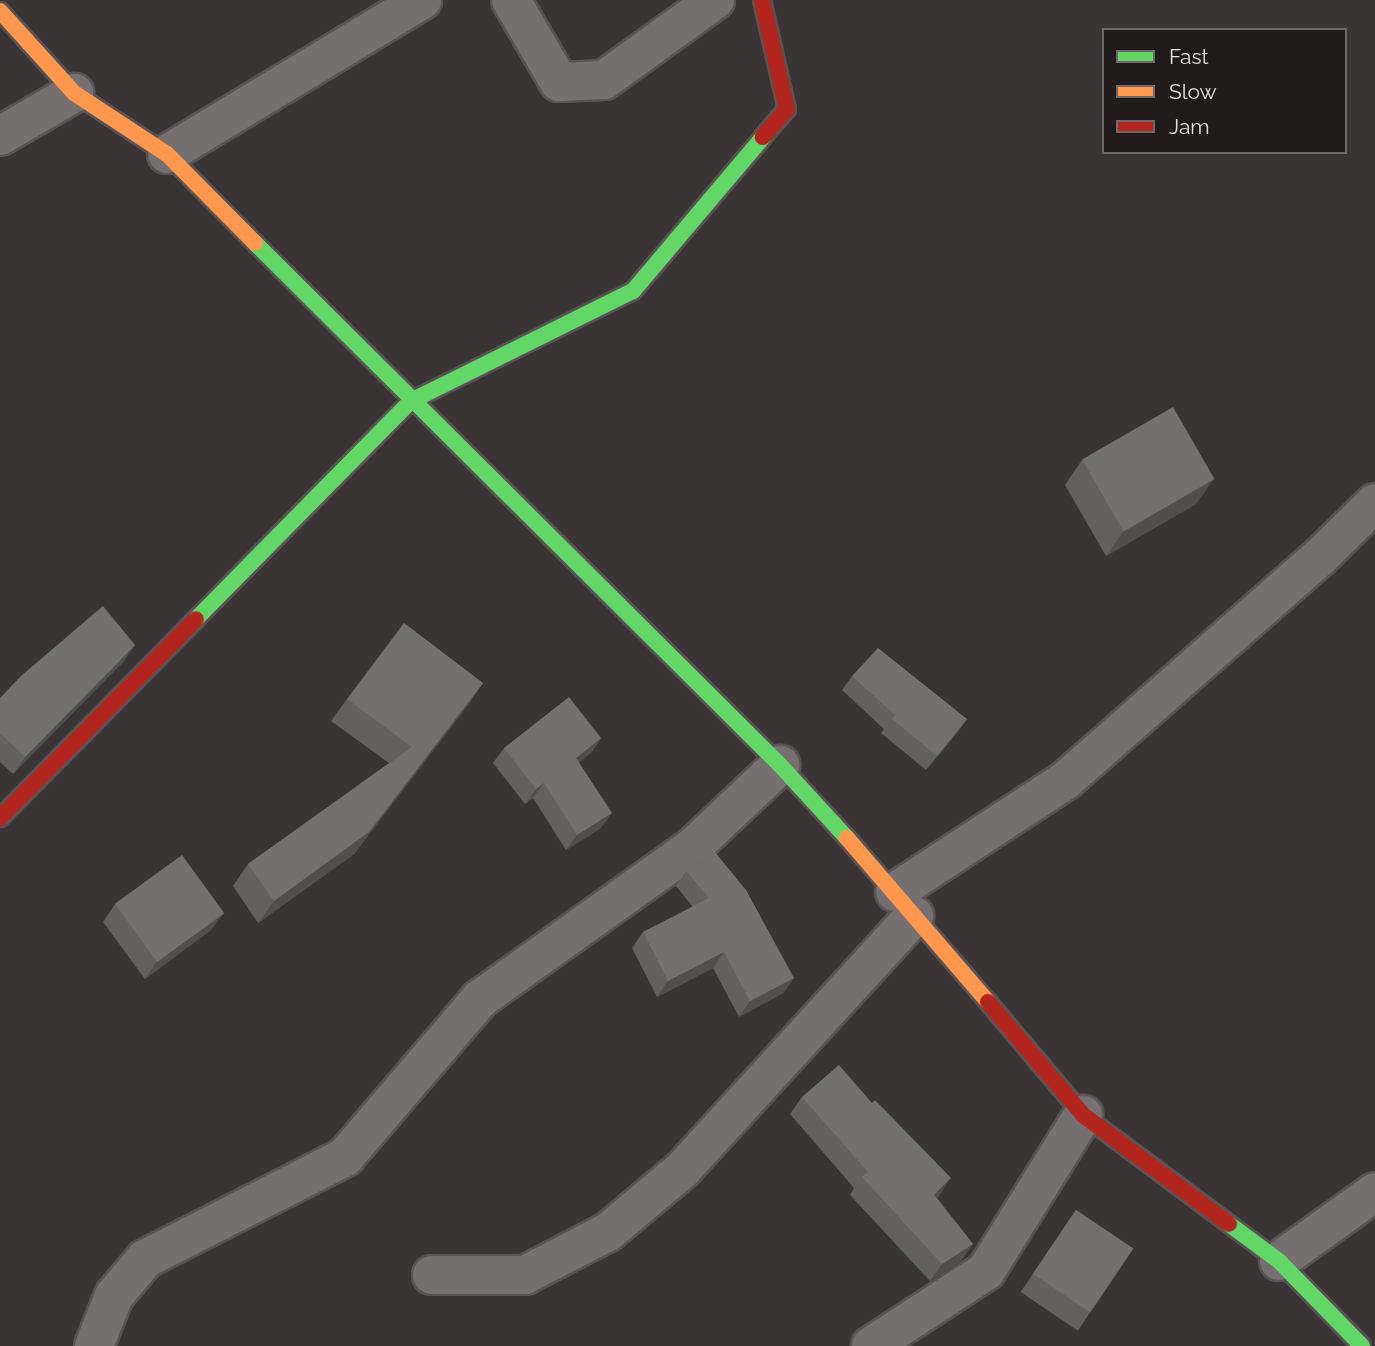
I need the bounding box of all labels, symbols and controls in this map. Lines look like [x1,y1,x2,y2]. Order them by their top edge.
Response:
legend [1102,28,1347,154]
text: Fast [1169,44,1209,69]
text: Slow [1169,79,1217,104]
text: Jam [1169,114,1210,139]

